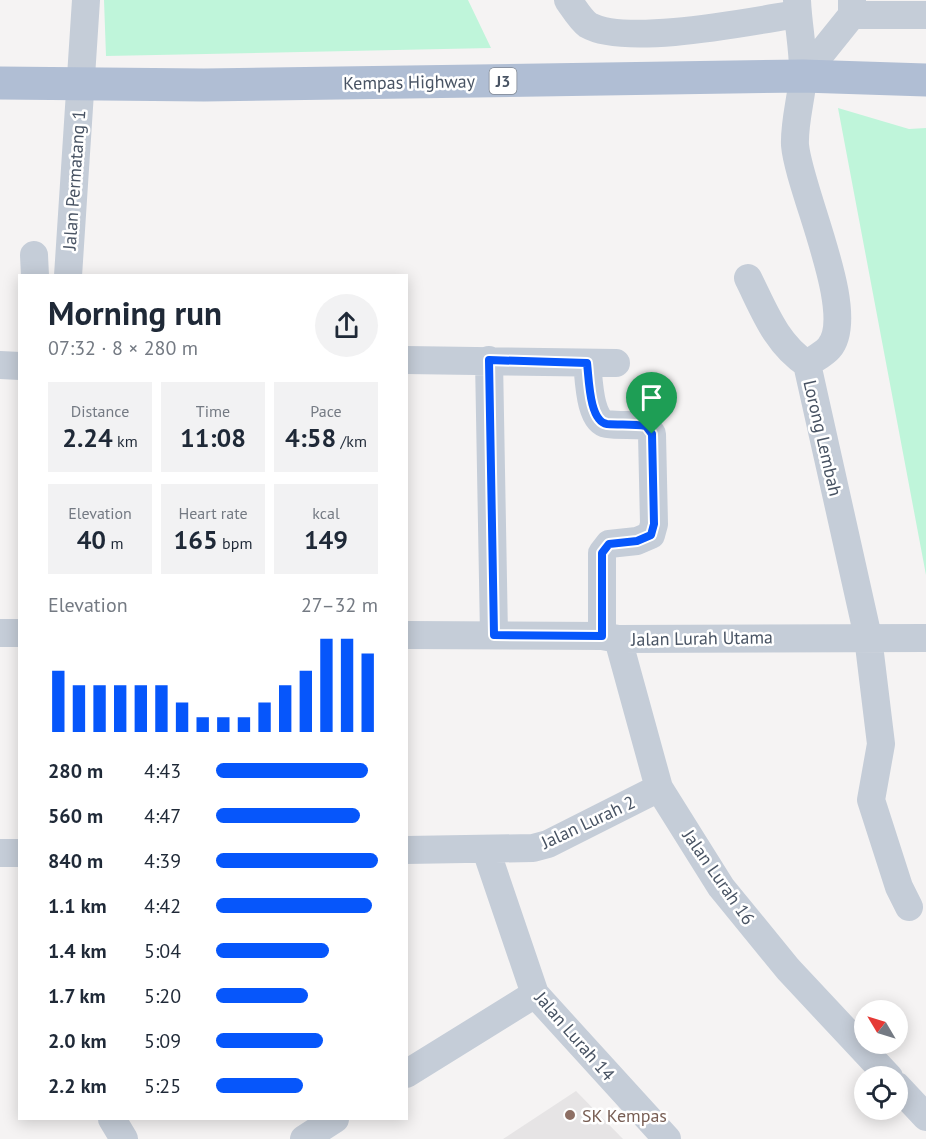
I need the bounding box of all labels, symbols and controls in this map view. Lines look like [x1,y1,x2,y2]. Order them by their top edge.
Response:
road number: J3 [490,68,516,94]
street label: Kempas Highway [343,69,476,95]
street label: Jalan Permatang 1 [58,109,90,252]
text: Morning run [48,291,222,334]
button: share [315,294,378,357]
text: 07:32 · 8 × 280 m [48,335,198,361]
pin [626,372,677,434]
street label: Lorong Lembah [798,378,848,498]
icon: arrive [635,381,668,414]
text: Distance [71,401,129,421]
text: Time [196,401,230,421]
text: Pace [310,401,342,421]
text: 2.24 [62,421,113,454]
text: 11:08 [180,421,246,454]
text: 4:58 [285,421,336,454]
text: km [113,431,138,451]
text: /km [336,431,367,451]
text: Elevation [68,503,132,523]
text: Heart rate [178,503,248,523]
text: kcal [312,503,340,523]
text: 40 [77,523,106,556]
text: 165 [174,523,218,556]
text: 149 [304,523,348,556]
text: m [106,533,123,553]
text: bpm [218,533,252,553]
text: Elevation [48,592,128,618]
text: 27–32 m [301,592,378,618]
street label: Jalan Lurah Utama [630,625,773,651]
text: 280 m [48,758,103,784]
text: 4:43 [144,758,181,784]
street label: Jalan Lurah 2 [536,790,639,854]
text: 560 m [48,803,103,829]
text: 4:47 [144,803,181,829]
street label: Jalan Lurah 16 [677,824,760,929]
text: 840 m [48,848,103,874]
text: 4:39 [144,848,181,874]
text: 1.1 km [48,893,107,919]
text: 4:42 [144,893,181,919]
text: 1.4 km [48,938,107,964]
text: 5:04 [144,938,181,964]
text: 1.7 km [48,983,106,1009]
text: 5:20 [144,983,181,1009]
street label: Jalan Lurah 14 [529,986,620,1086]
north arrow [854,1000,908,1054]
map controls [854,1000,908,1120]
text: 2.0 km [48,1028,107,1054]
text: 5:09 [144,1028,181,1054]
button: locate [854,1066,908,1120]
text: 2.2 km [48,1073,107,1099]
text: 5:25 [144,1073,181,1099]
place label: SK Kempas [582,1104,667,1127]
marker: SK Kempas [563,1108,577,1122]

